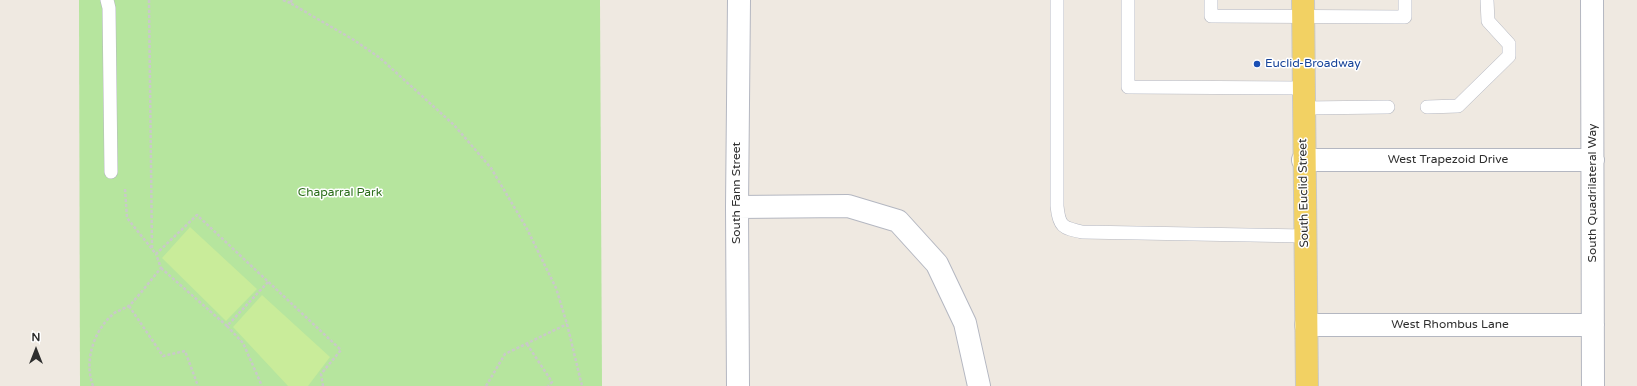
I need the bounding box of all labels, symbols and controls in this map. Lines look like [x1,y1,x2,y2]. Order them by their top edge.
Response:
place label: Euclid-Broadway [1265,57,1361,71]
marker: Euclid-Broadway [1252,59,1262,69]
street label: South Quadrilateral Way [1586,124,1600,262]
street label: South Euclid Street [1296,138,1312,248]
street label: South Fann Street [730,142,744,244]
street label: West Trapezoid Drive [1388,153,1508,167]
park label: Chaparral Park [298,186,382,200]
street label: West Rhombus Lane [1391,318,1509,332]
north arrow [16,330,56,370]
text: N [32,331,40,344]

